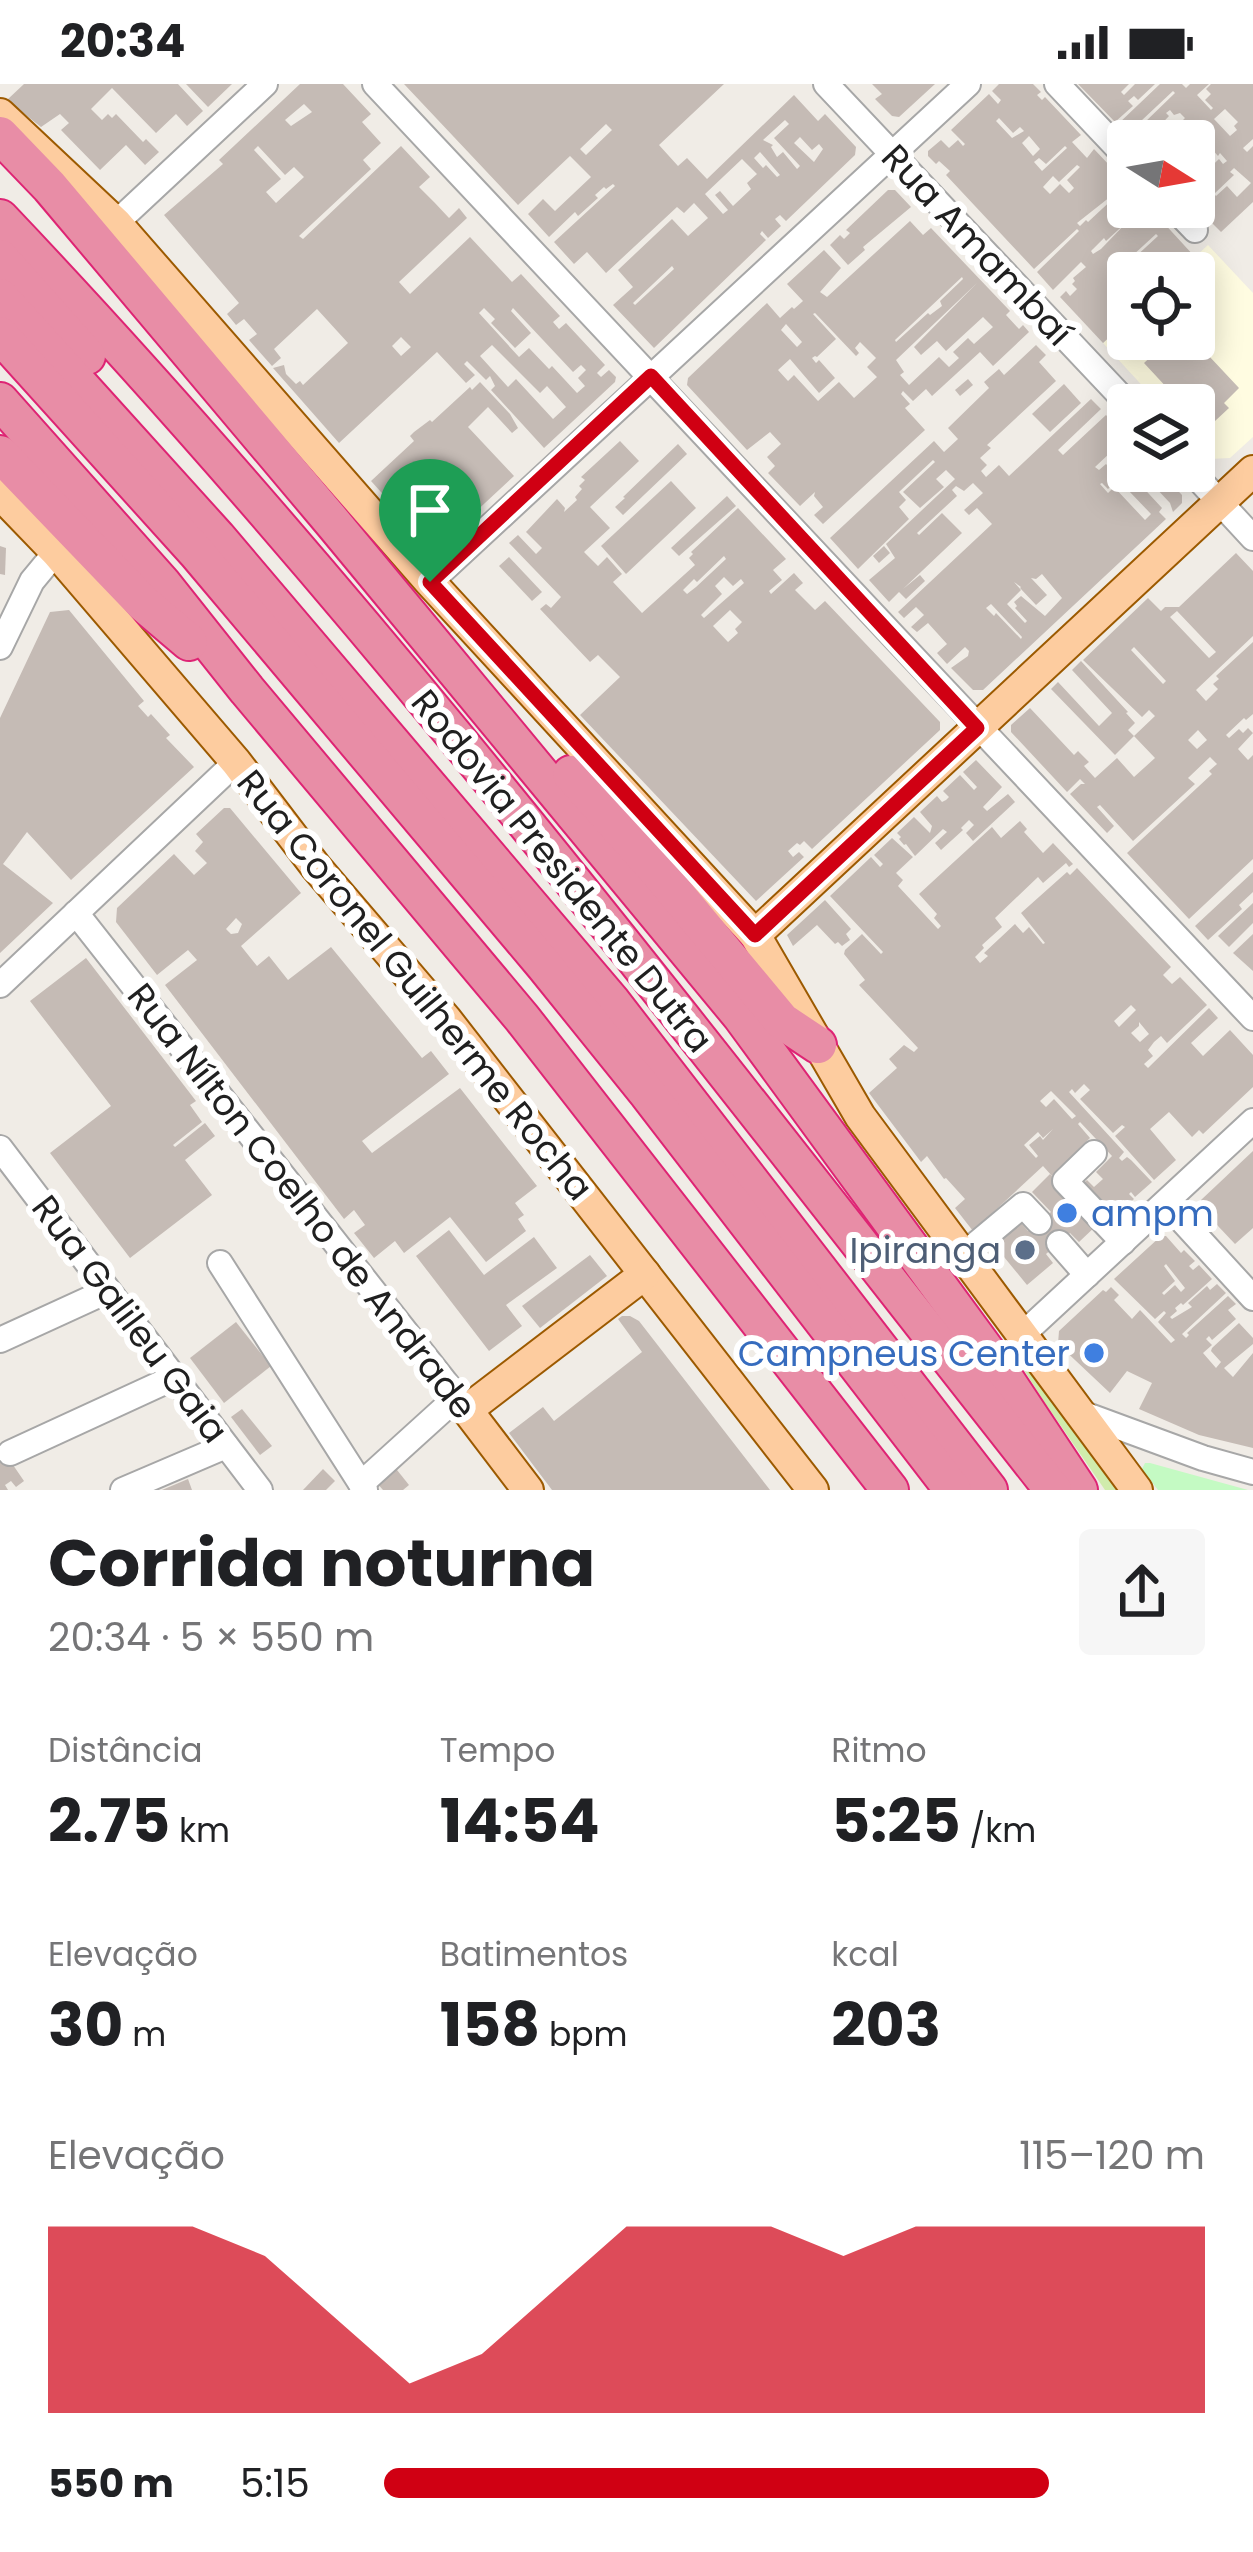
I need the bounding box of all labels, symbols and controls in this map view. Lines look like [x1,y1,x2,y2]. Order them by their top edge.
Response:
text: 20:34 [60,10,186,73]
north arrow [1107,120,1215,228]
map controls [1107,120,1215,492]
street label: Rua Amambaí [870,133,1084,357]
button: locate [1107,252,1215,360]
button: layers [1107,384,1215,492]
pin [379,459,481,582]
icon: arrive [397,477,463,543]
street label: Rodovia Presidente Dutra [399,679,725,1063]
street label: Rua Coronel Guilherme Rocha [225,759,605,1211]
street label: Rua Nílton Coelho de Andrade [115,972,489,1430]
street label: Rua Galileu Gaia [20,1185,240,1453]
place label: ampm [1091,1188,1214,1239]
marker: ampm [1054,1200,1080,1226]
place label: Ipiranga [849,1225,1001,1276]
marker: Ipiranga [1012,1237,1038,1263]
place label: Campneus Center [738,1328,1070,1379]
marker: Campneus Center [1081,1340,1107,1366]
text: Corrida noturna [48,1517,595,1609]
button: share [1079,1529,1205,1655]
text: 20:34 · 5 × 550 m [48,1610,374,1665]
text: Distância [48,1727,203,1774]
text: Tempo [440,1727,555,1774]
text: Ritmo [831,1727,927,1774]
text: 2.75 [48,1779,170,1863]
text: 14:54 [440,1779,600,1863]
text: 5:25 [831,1779,961,1863]
text: km [170,1807,230,1854]
text: /km [961,1807,1036,1854]
text: Elevação [48,1931,198,1978]
text: Batimentos [440,1931,628,1978]
text: kcal [831,1931,899,1978]
text: 30 [48,1983,123,2067]
text: 158 [440,1983,540,2067]
text: 203 [831,1983,941,2067]
text: m [123,2011,166,2058]
text: bpm [540,2011,628,2058]
text: Elevação [48,2128,225,2183]
text: 115–120 m [1019,2128,1205,2183]
text: 550 m [48,2456,174,2511]
text: 5:15 [240,2456,310,2511]

